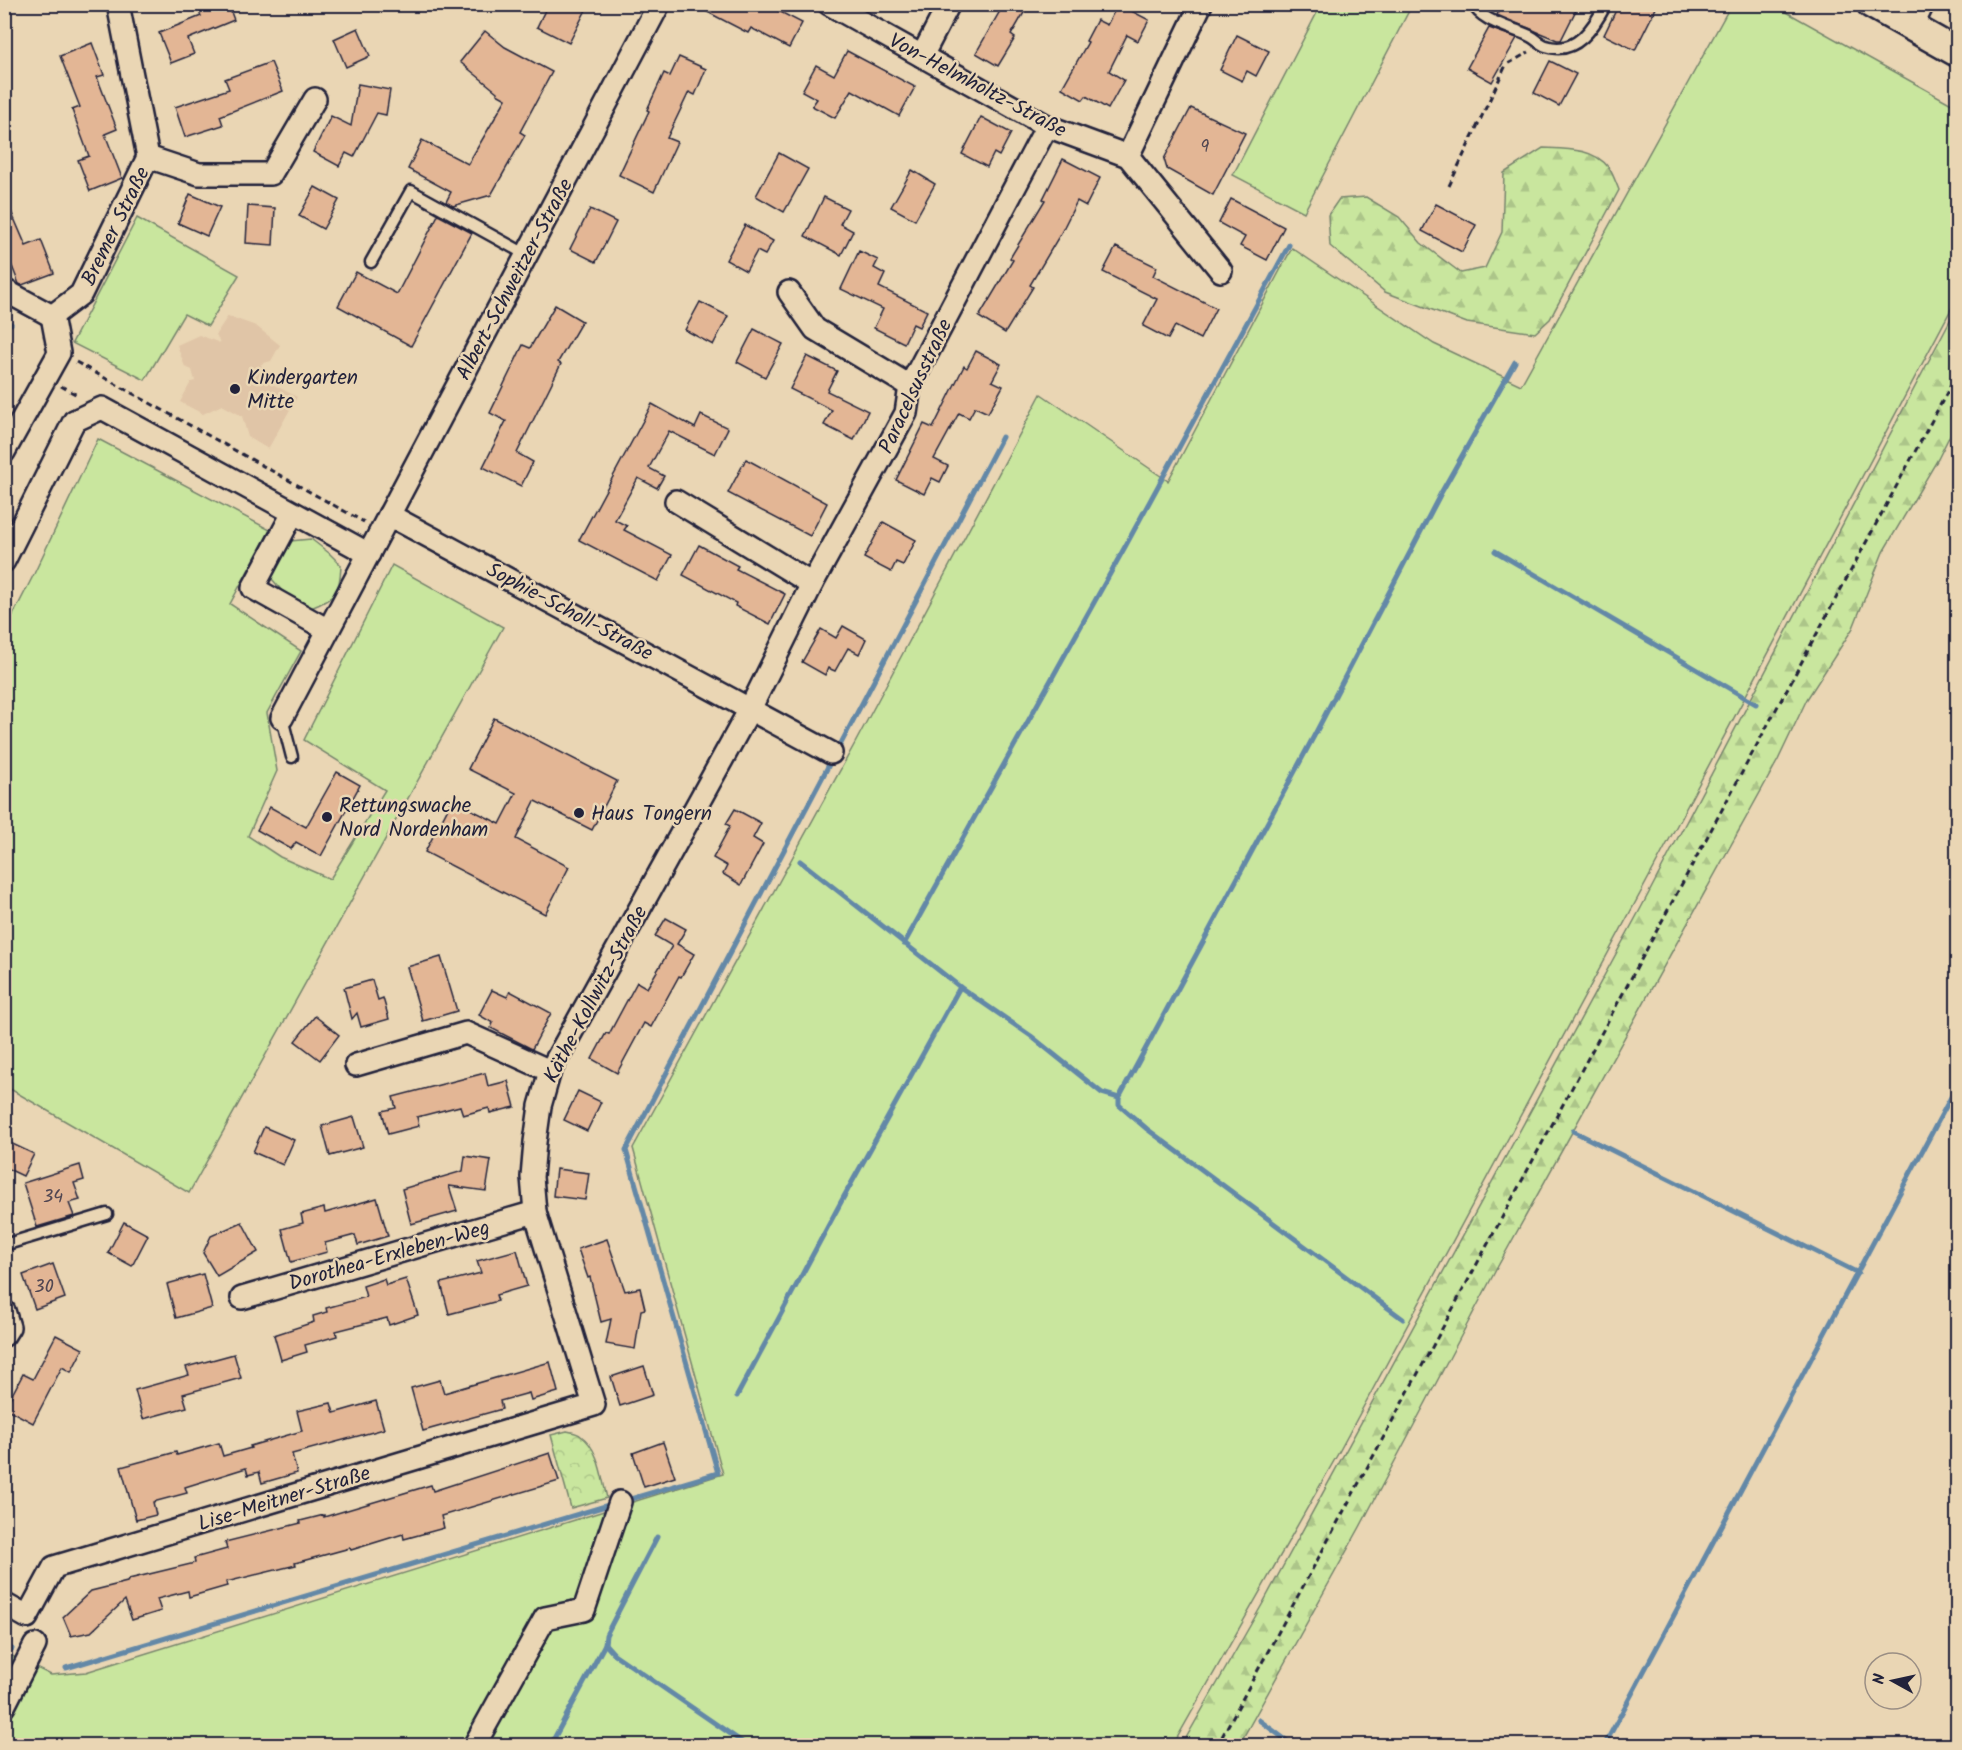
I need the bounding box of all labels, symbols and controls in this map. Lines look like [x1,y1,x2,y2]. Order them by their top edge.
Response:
street label: Von-Helmholtz-Straße [882,25,1073,148]
house number: 9 [1201,133,1210,162]
street label: Bremer Straße [73,161,160,292]
street label: Albert-Schweitzer-Straße [448,172,583,387]
street label: Paracelsusstraße [871,313,962,460]
place label: Kindergarten Mitte [247,362,358,419]
marker: Kindergarten Mitte [228,382,242,396]
street label: Sophie-Scholl-Straße [480,554,659,671]
place label: Rettungswache Nord Nordenham [339,790,488,847]
place label: Haus Tongern [591,798,712,831]
marker: Haus Tongern [572,806,586,820]
marker: Rettungswache Nord Nordenham [320,810,334,824]
street label: Käthe-Kollwitz-Straße [536,900,657,1089]
house number: 34 [43,1183,63,1212]
street label: Dorothea-Erxleben-Weg [285,1212,494,1301]
house number: 30 [34,1273,54,1302]
street label: Lise-Meitner-Straße [194,1457,375,1541]
north arrow [1863,1651,1923,1711]
text: N [1867,1672,1893,1686]

